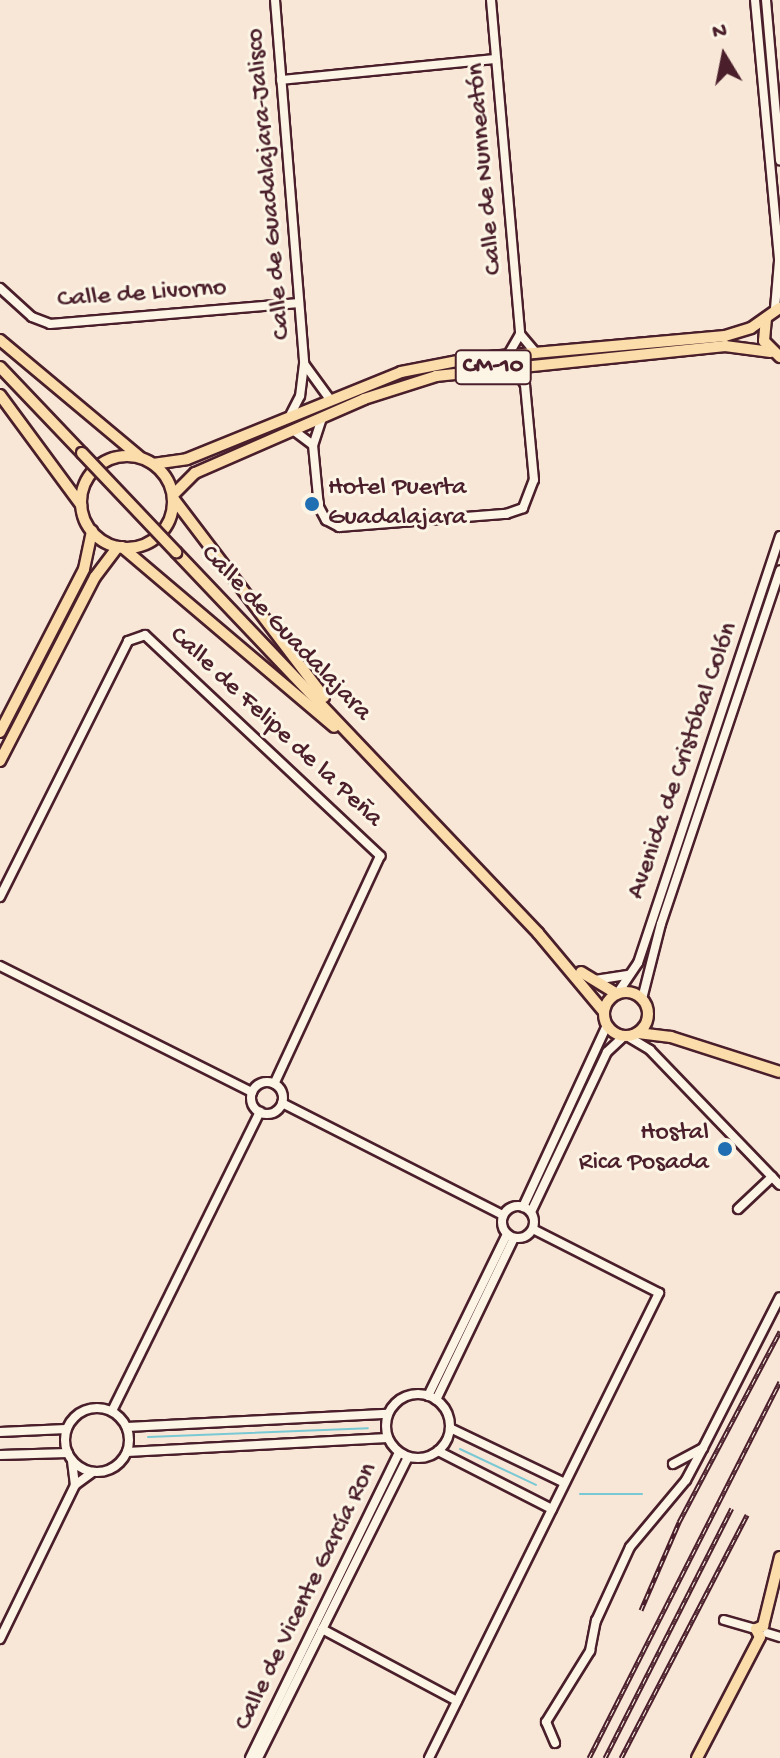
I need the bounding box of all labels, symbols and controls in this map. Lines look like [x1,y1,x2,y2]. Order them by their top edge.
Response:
north arrow [684,16,764,96]
text: N [710,18,729,46]
street label: Calle de Guadalajara-Jalisco [241,27,299,341]
street label: Calle de Nunneatón [461,62,511,276]
street label: Calle de Livorno [56,274,228,316]
road number: CM-10 [453,347,533,387]
place label: Hotel Puerta Guadalajara [328,473,467,534]
marker: Hotel Puerta Guadalajara [303,495,321,513]
street label: Calle de Guadalajara [193,539,377,729]
street label: Avenida de Cristóbal Colón [622,619,746,903]
street label: Calle de Felipe de la Peña [162,621,388,835]
place label: Hostal Rica Posada [579,1118,709,1180]
marker: Hostal Rica Posada [716,1140,734,1158]
street label: Calle de Vicente García Ron [229,1458,385,1736]

